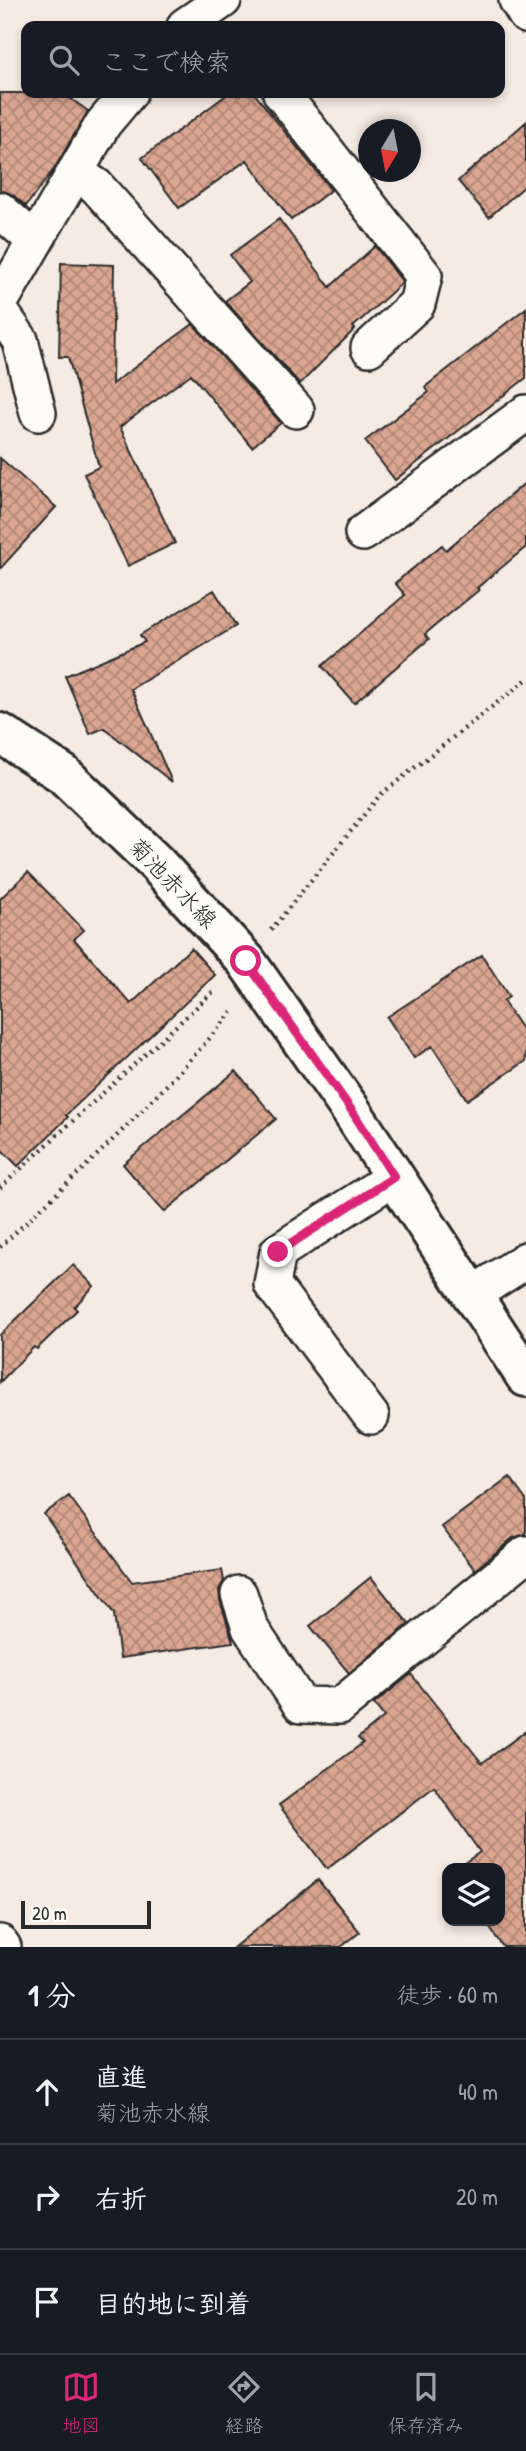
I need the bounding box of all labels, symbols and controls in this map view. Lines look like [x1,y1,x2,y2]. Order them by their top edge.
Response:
search box [21,21,505,98]
icon: search [45,41,83,79]
text: ここで検索 [101,44,231,79]
north arrow [358,119,421,182]
street label: 菊池赤水線 [122,831,224,935]
route start [230,945,261,976]
route end [262,1236,293,1267]
map controls [442,1863,505,1926]
button: layers [442,1863,505,1926]
scale bar [21,1898,150,1930]
text: 20 m [32,1900,67,1926]
text: 1 分 [28,1975,76,2015]
text: 徒歩 · 60 m [396,1979,498,2010]
text: 直進 [95,2059,147,2094]
icon: ahead [28,2073,66,2111]
text: 40 m [458,2076,498,2107]
text: 菊池赤水線 [95,2097,210,2128]
icon: right [28,2178,66,2216]
text: 右折 [95,2181,147,2216]
text: 20 m [456,2181,498,2212]
icon: arrive [28,2283,66,2321]
text: 目的地に到着 [95,2286,251,2321]
tab: 地図 [62,2368,100,2438]
tab: 経路 [225,2368,263,2438]
tab: 保存済み [388,2368,464,2438]

